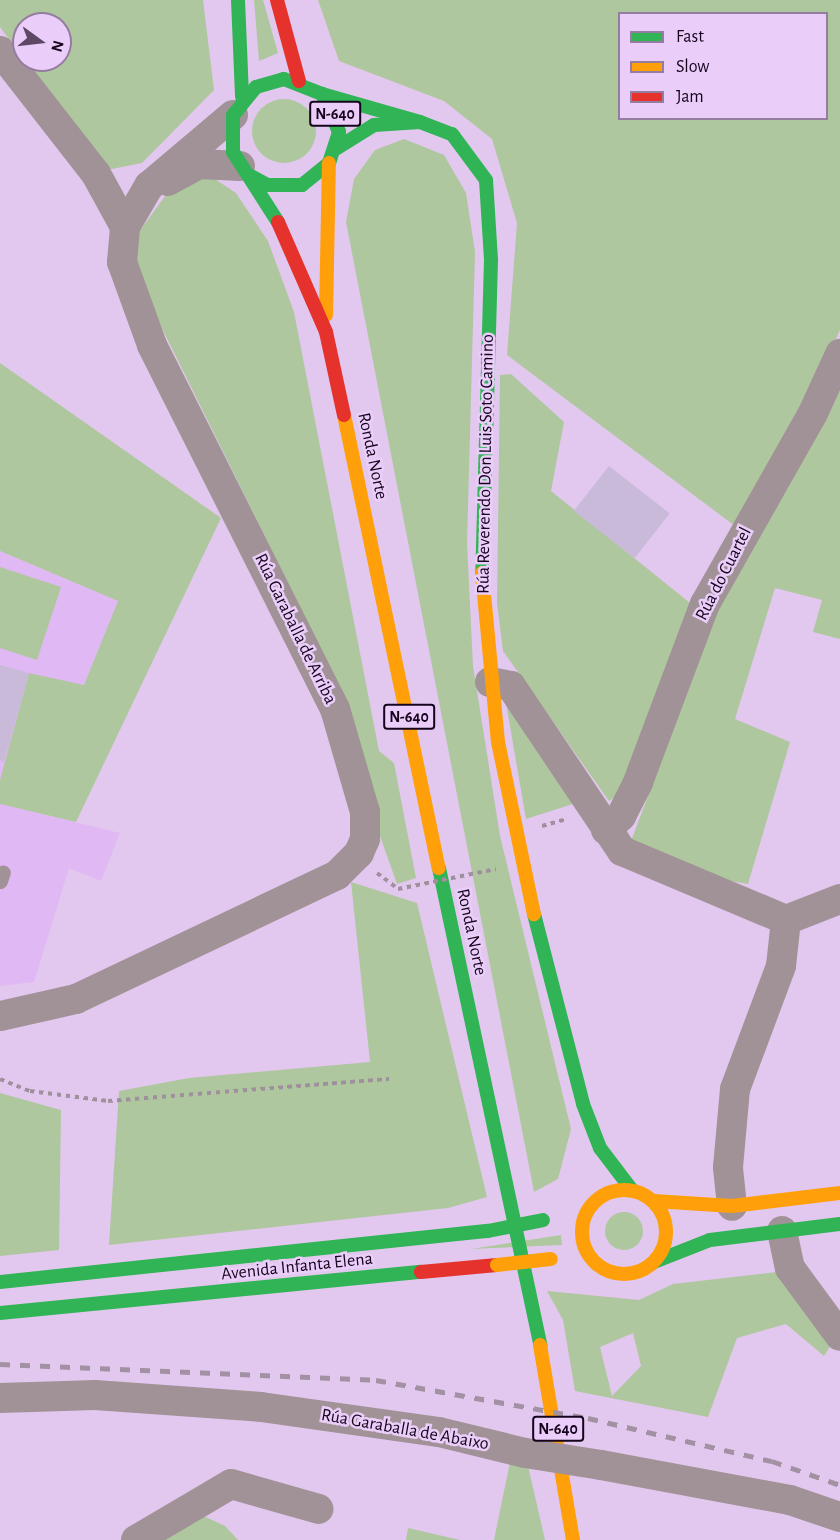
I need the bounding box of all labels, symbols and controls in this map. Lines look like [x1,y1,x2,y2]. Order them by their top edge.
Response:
north arrow [12,12,72,72]
legend [618,12,828,120]
text: Fast [676,28,704,46]
text: N [48,39,67,54]
text: Slow [676,58,709,76]
text: Jam [676,88,704,106]
road number: N-640 [308,101,362,127]
street label: Rúa Reverendo Don Luis Soto Camino [473,334,499,594]
street label: Ronda Norte [352,411,392,501]
street label: Rúa do Cuartel [691,524,757,624]
street label: Rúa Garaballa de Arriba [249,550,341,708]
road number: N-640 [382,704,436,730]
street label: Ronda Norte [451,887,491,977]
street label: Avenida Infanta Elena [220,1248,374,1286]
street label: Rúa Garaballa de Abaixo [319,1405,491,1455]
road number: N-640 [531,1416,585,1442]

